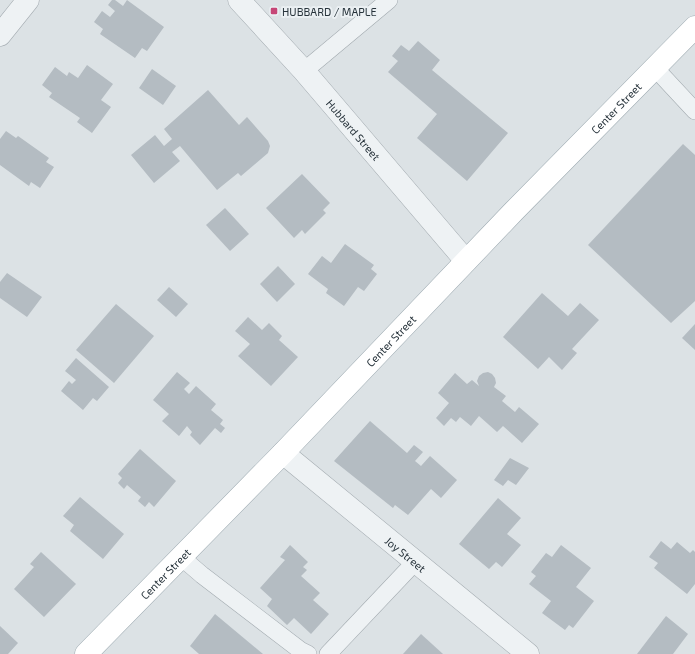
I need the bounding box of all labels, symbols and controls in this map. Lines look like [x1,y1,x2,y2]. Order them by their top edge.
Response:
place label: HUBBARD / MAPLE [282,5,377,18]
marker: HUBBARD / MAPLE [269,6,279,16]
street label: Center Street [588,80,643,136]
street label: Hubbard Street [324,96,383,163]
street label: Center Street [363,312,418,369]
street label: Joy Street [383,533,429,574]
street label: Center Street [137,545,193,601]

